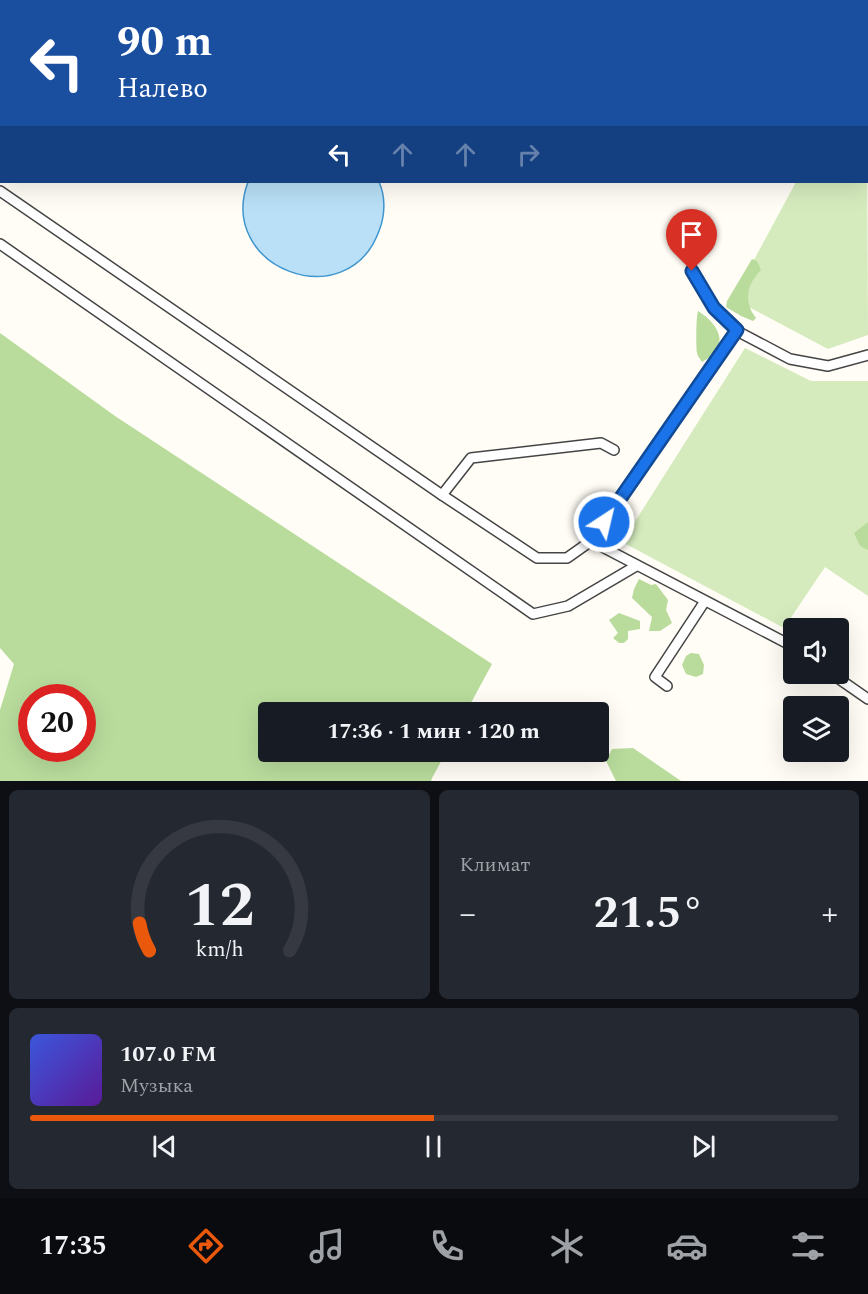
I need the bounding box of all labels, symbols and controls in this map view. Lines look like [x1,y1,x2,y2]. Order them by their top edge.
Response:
text: 90 m [117,11,212,74]
icon: left [18,24,96,102]
text: Налево [117,68,208,110]
icon: left [323,138,356,171]
icon: ahead [386,138,419,171]
icon: ahead [449,138,482,171]
icon: right [512,138,545,171]
pin [666,209,717,271]
icon: arrive [675,218,708,251]
position arrow [572,490,636,554]
map controls [783,618,849,762]
button: sound [783,618,849,684]
speed limit sign: 20 [18,684,96,762]
button: layers [783,696,849,762]
text: 17:36 · 1 мин · 120 m [327,715,540,748]
text: Климат [460,850,530,880]
text: 12 [184,859,254,954]
text: 21.5° [594,879,704,948]
text: − [460,889,476,939]
text: + [821,889,838,939]
text: km/h [195,934,243,967]
text: 107.0 FM [120,1038,217,1071]
text: Музыка [120,1071,193,1101]
icon: previous [148,1130,181,1163]
icon: pause [417,1130,450,1163]
icon: next [687,1130,720,1163]
text: 17:35 [39,1225,107,1267]
icon: directions [185,1225,227,1267]
icon: music [306,1225,348,1267]
icon: phone [426,1225,468,1267]
icon: climate [546,1225,588,1267]
icon: car [666,1225,708,1267]
icon: filters [787,1225,829,1267]

